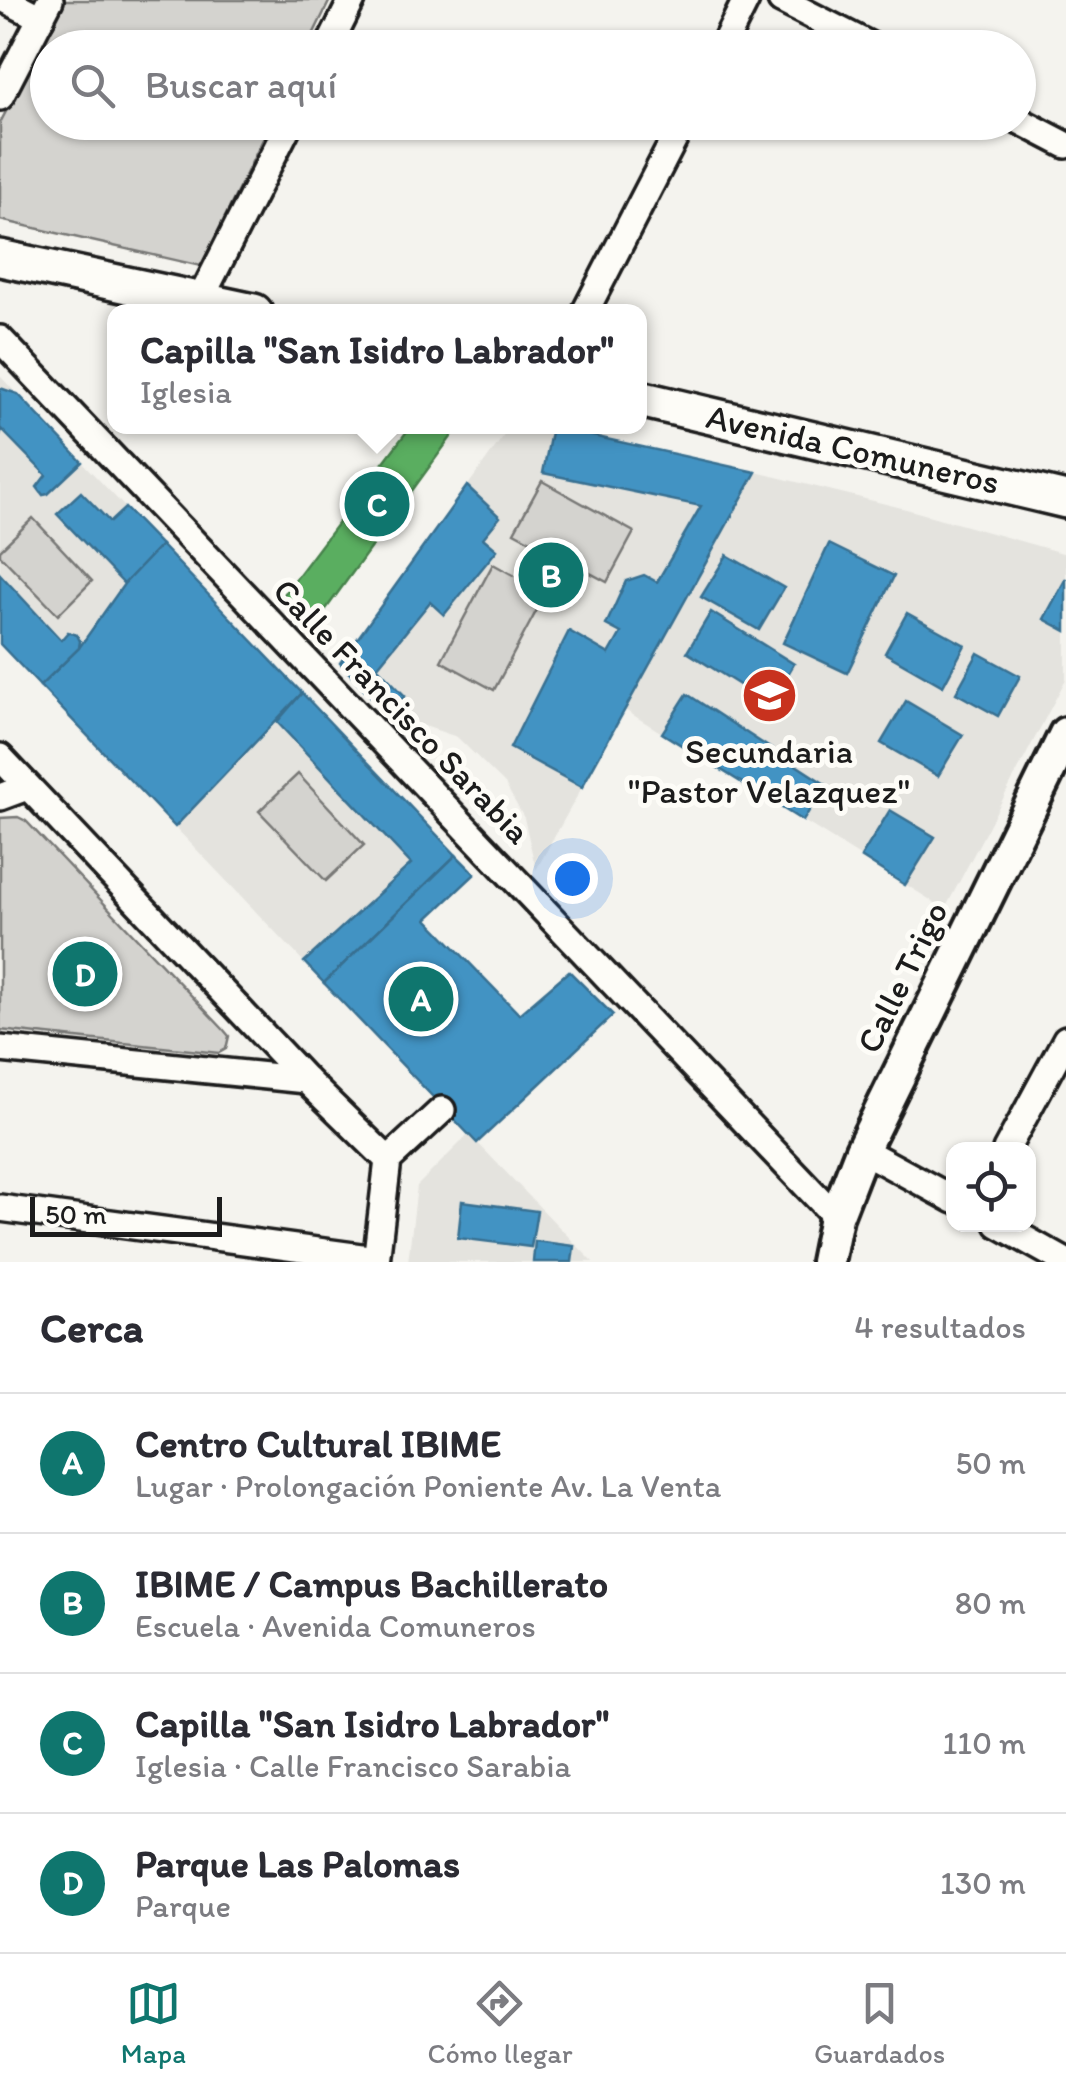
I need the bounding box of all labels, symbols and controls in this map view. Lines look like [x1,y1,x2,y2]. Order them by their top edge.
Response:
search box [30,30,1036,140]
icon: search [65,58,120,113]
text: Buscar aquí [145,62,337,108]
popup [107,304,647,434]
text: Capilla "San Isidro Labrador" [140,327,614,373]
text: Iglesia [140,373,232,411]
street label: Avenida Comuneros [702,395,1004,503]
pin: C [344,466,410,542]
pin: B [518,538,584,612]
street label: Calle Francisco Sarabia [264,570,540,852]
school or university icon: Secundaria "Pastor Velazquez" [739,665,799,725]
place label: Secundaria "Pastor Velazquez" [628,730,910,812]
your location [547,853,598,904]
street label: Calle Trigo [847,894,957,1060]
pin: D [52,936,118,1012]
pin: A [388,962,454,1036]
map controls [946,1142,1036,1232]
button: locate [946,1142,1036,1232]
scale bar [30,1192,222,1236]
text: 50 m [45,1197,107,1231]
text: Cerca [40,1302,144,1353]
text: 4 resultados [854,1308,1026,1346]
text: Centro Cultural IBIME [135,1421,501,1467]
text: A [62,1444,83,1482]
text: 50 m [955,1444,1026,1482]
text: Lugar · Prolongación Poniente Av. La Venta [135,1467,721,1505]
text: IBIME / Campus Bachillerato [135,1561,608,1607]
text: B [62,1584,83,1622]
text: 80 m [955,1584,1026,1622]
text: Escuela · Avenida Comuneros [135,1607,536,1645]
text: Capilla "San Isidro Labrador" [135,1701,609,1747]
text: C [62,1724,83,1762]
text: 110 m [942,1724,1026,1762]
text: Iglesia · Calle Francisco Sarabia [135,1747,571,1785]
text: Parque Las Palomas [135,1841,460,1887]
text: D [62,1864,83,1902]
text: 130 m [940,1864,1026,1902]
text: Parque [135,1887,231,1925]
tab: Mapa [121,1976,186,2070]
tab: Cómo llegar [427,1976,572,2070]
tab: Guardados [814,1976,945,2070]

